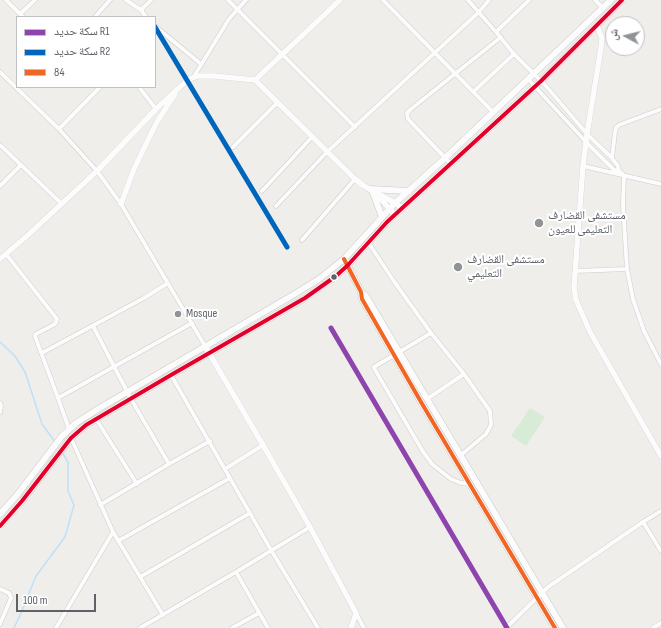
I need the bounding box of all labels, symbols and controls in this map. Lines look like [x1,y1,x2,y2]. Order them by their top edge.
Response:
legend [16,16,156,88]
north arrow [605,16,645,56]
text: سكة حديد R1 [54,24,110,39]
text: ش [606,28,621,41]
text: سكة حديد R2 [54,44,110,59]
text: 84 [54,65,65,80]
place label: مستشفى القضارف التعليمى للعيون [548,209,626,237]
marker: مستشفى القضارف التعليمى للعيون [533,217,545,229]
place label: مستشفى القضارف التعليمي [467,253,545,281]
marker: مستشفى القضارف التعليمي [452,261,464,273]
unlabelled marker [329,272,339,282]
place label: Mosque [186,307,217,321]
marker: Mosque [173,309,183,319]
scale bar [18,586,98,612]
text: 100 m [23,593,48,608]

